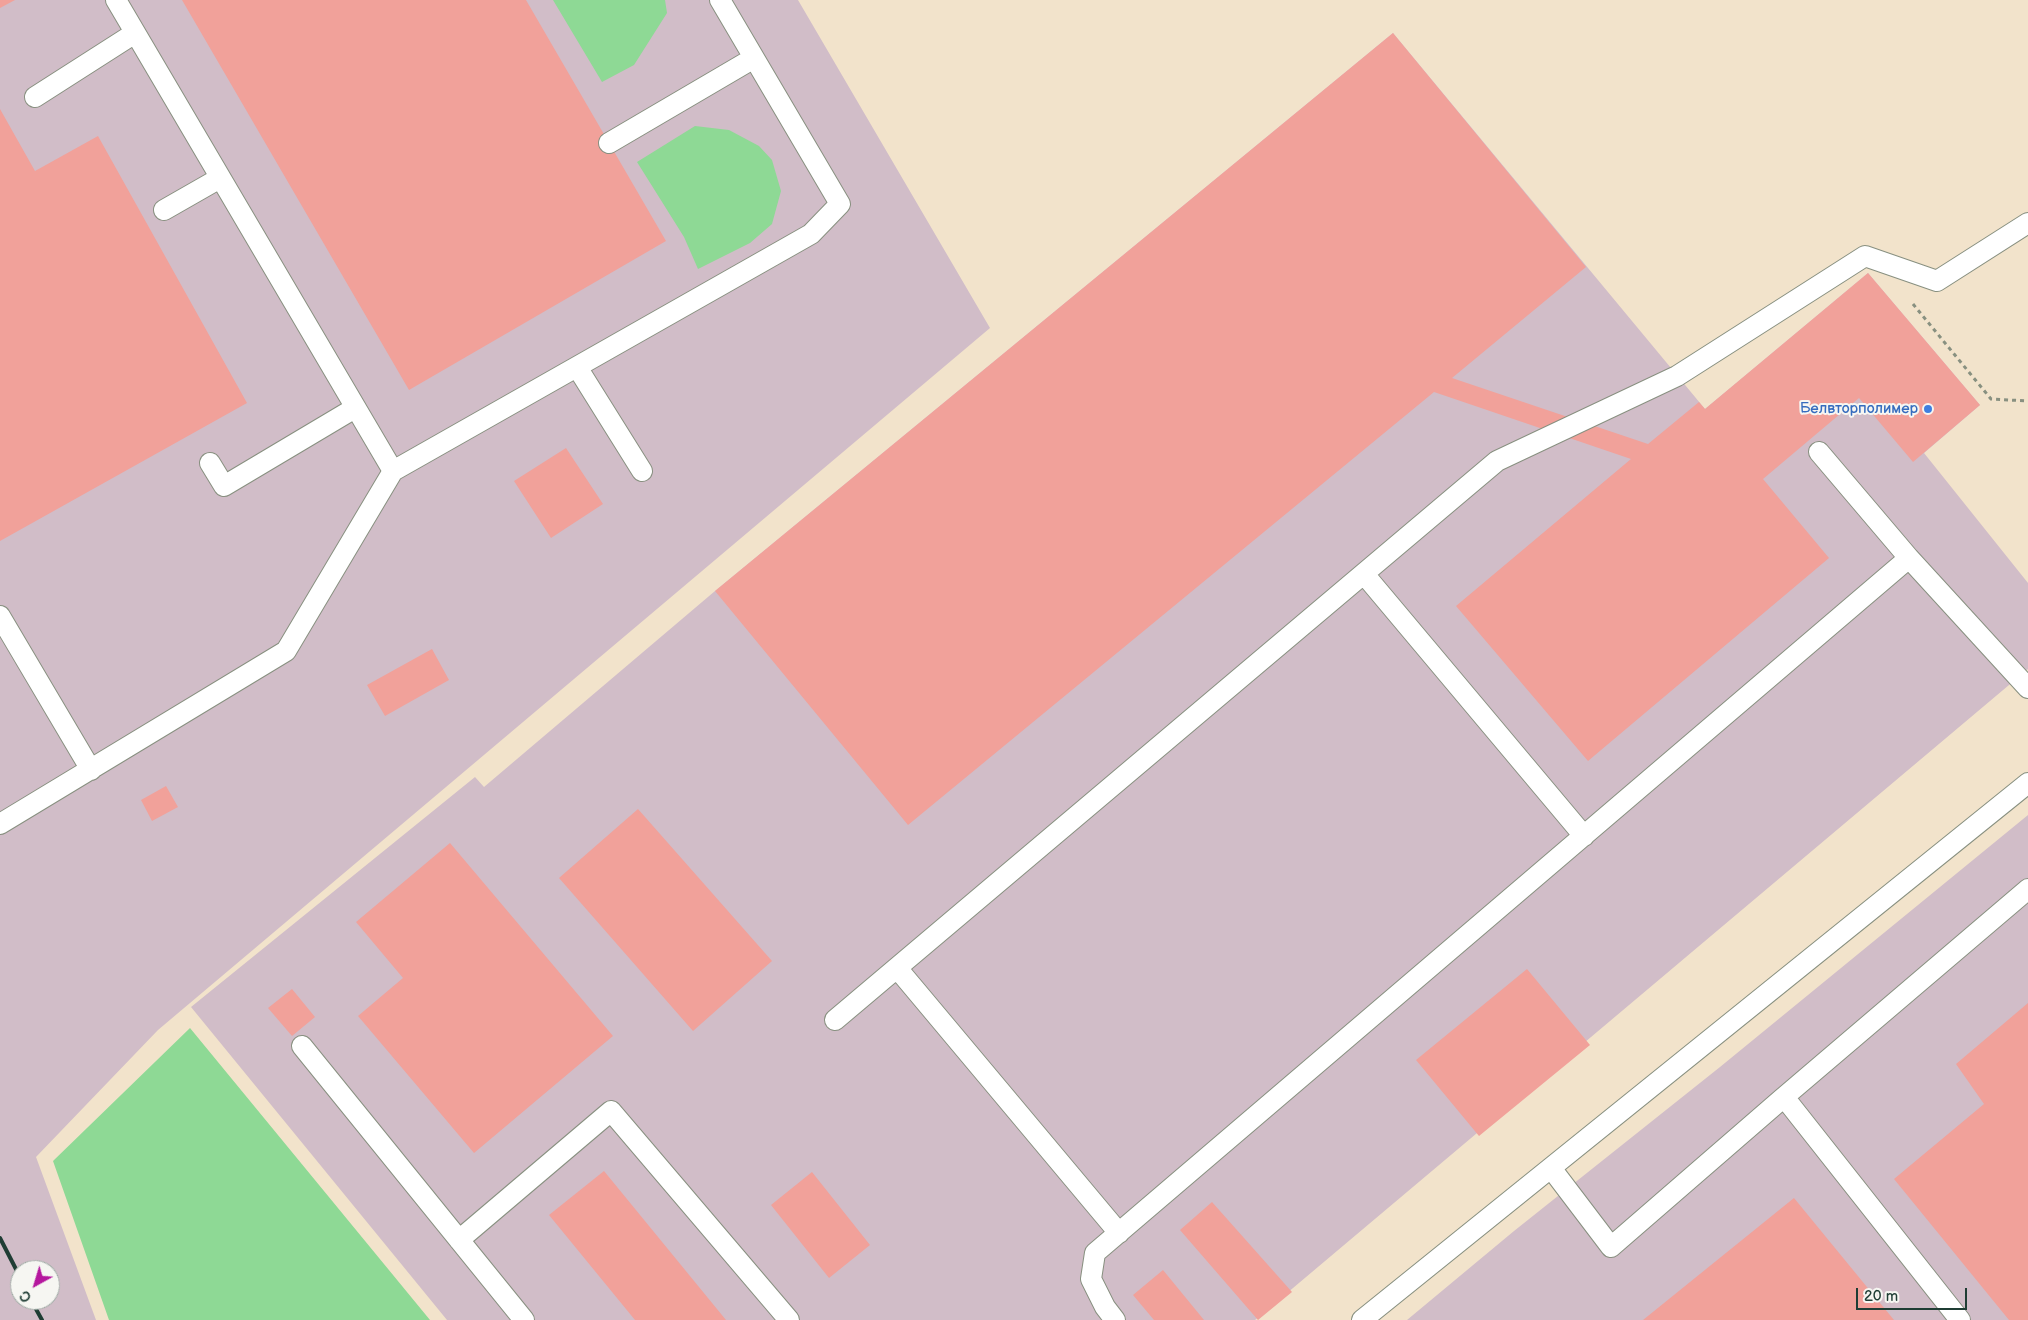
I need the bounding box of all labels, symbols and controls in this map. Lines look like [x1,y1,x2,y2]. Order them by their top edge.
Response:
place label: Белвторполимер [1800,400,1918,418]
marker: Белвторполимер [1922,403,1934,415]
north arrow [10,1260,60,1310]
scale bar [1858,1278,1969,1310]
text: С [17,1287,35,1306]
text: 20 m [1864,1287,1898,1306]

